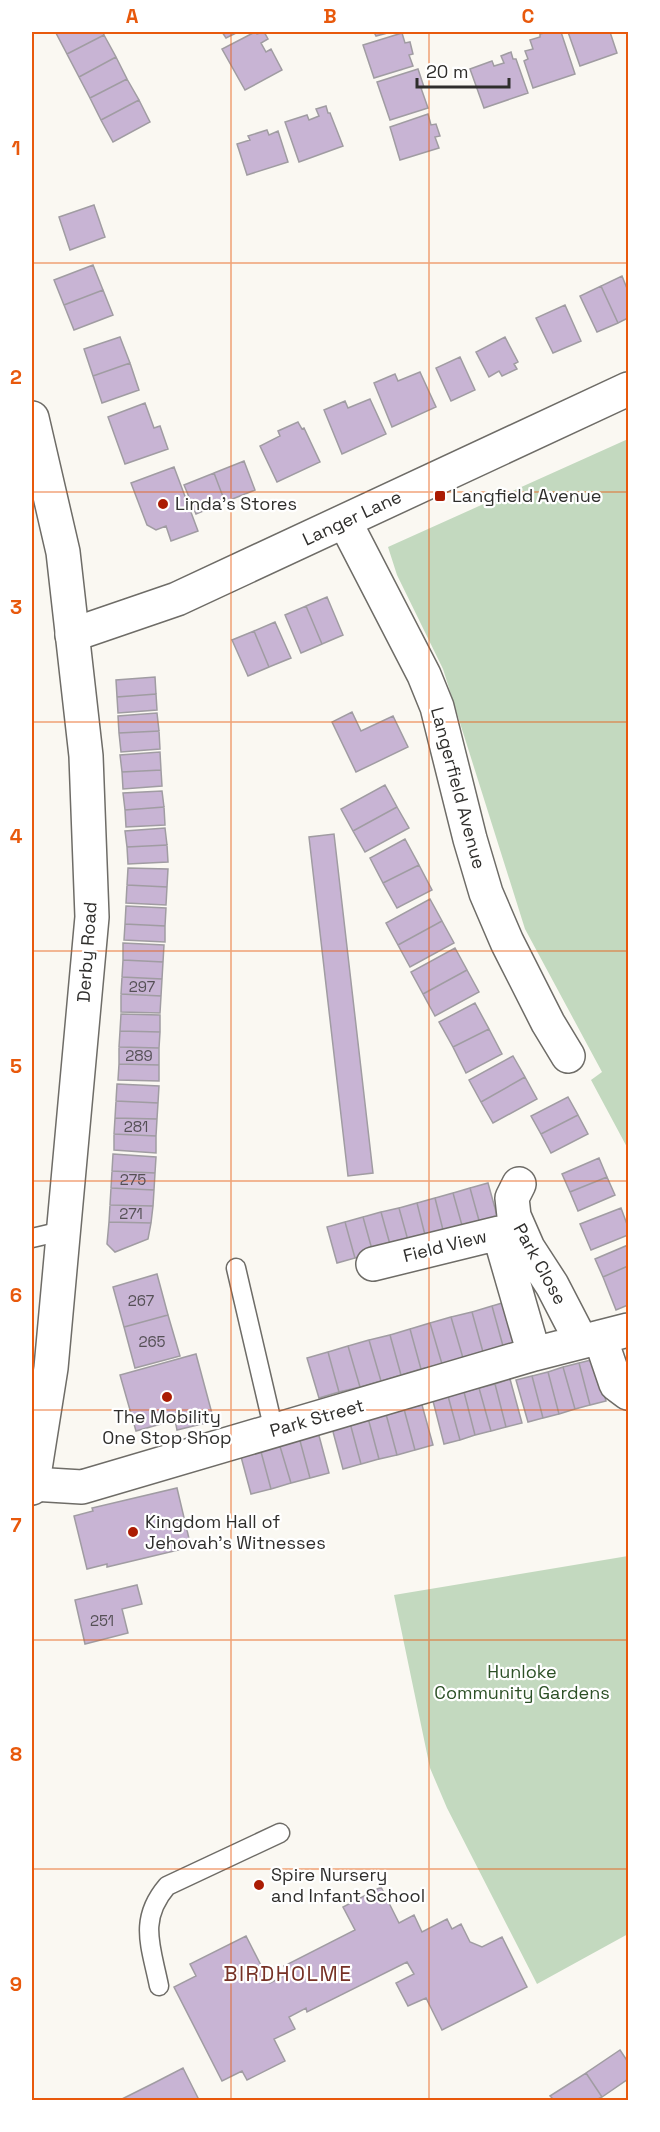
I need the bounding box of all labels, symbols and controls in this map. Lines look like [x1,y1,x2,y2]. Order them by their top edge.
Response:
text: A [126,3,139,29]
text: B [323,3,337,29]
text: C [522,3,535,29]
scale bar [417,51,508,89]
text: 20 m [426,60,469,83]
text: 1 [11,135,21,161]
text: 2 [10,364,22,390]
place label: Langfield Avenue [452,484,601,507]
street label: Langer Lane [299,485,405,551]
marker: Langfield Avenue [433,489,447,503]
place label: Linda's Stores [175,492,297,515]
marker: Linda's Stores [156,497,170,511]
text: 3 [10,594,22,620]
street label: Langerfield Avenue [426,704,491,871]
text: 4 [10,823,23,849]
street label: Derby Road [72,901,101,1003]
house number: 297 [129,977,155,996]
house number: 289 [125,1046,153,1065]
text: 5 [10,1053,22,1079]
house number: 281 [124,1117,148,1136]
house number: 275 [120,1170,146,1189]
house number: 271 [119,1204,143,1223]
street label: Park Close [509,1219,572,1308]
street label: Field View [401,1224,489,1267]
text: 6 [10,1282,22,1308]
house number: 267 [128,1291,154,1310]
house number: 265 [138,1332,166,1351]
marker: The Mobility One Stop Shop [160,1390,174,1404]
street label: Park Street [267,1393,367,1442]
place label: The Mobility One Stop Shop [102,1405,232,1449]
place label: Kingdom Hall of Jehovah's Witnesses [145,1510,326,1554]
text: 7 [10,1512,22,1538]
marker: Kingdom Hall of Jehovah's Witnesses [126,1525,140,1539]
house number: 251 [90,1611,114,1630]
park label: Hunloke Community Gardens [434,1660,610,1704]
text: 8 [10,1741,22,1767]
place label: Spire Nursery and Infant School [271,1863,425,1907]
marker: Spire Nursery and Infant School [252,1878,266,1892]
district label: BIRDHOLME [224,1960,352,1987]
text: 9 [10,1971,22,1997]

